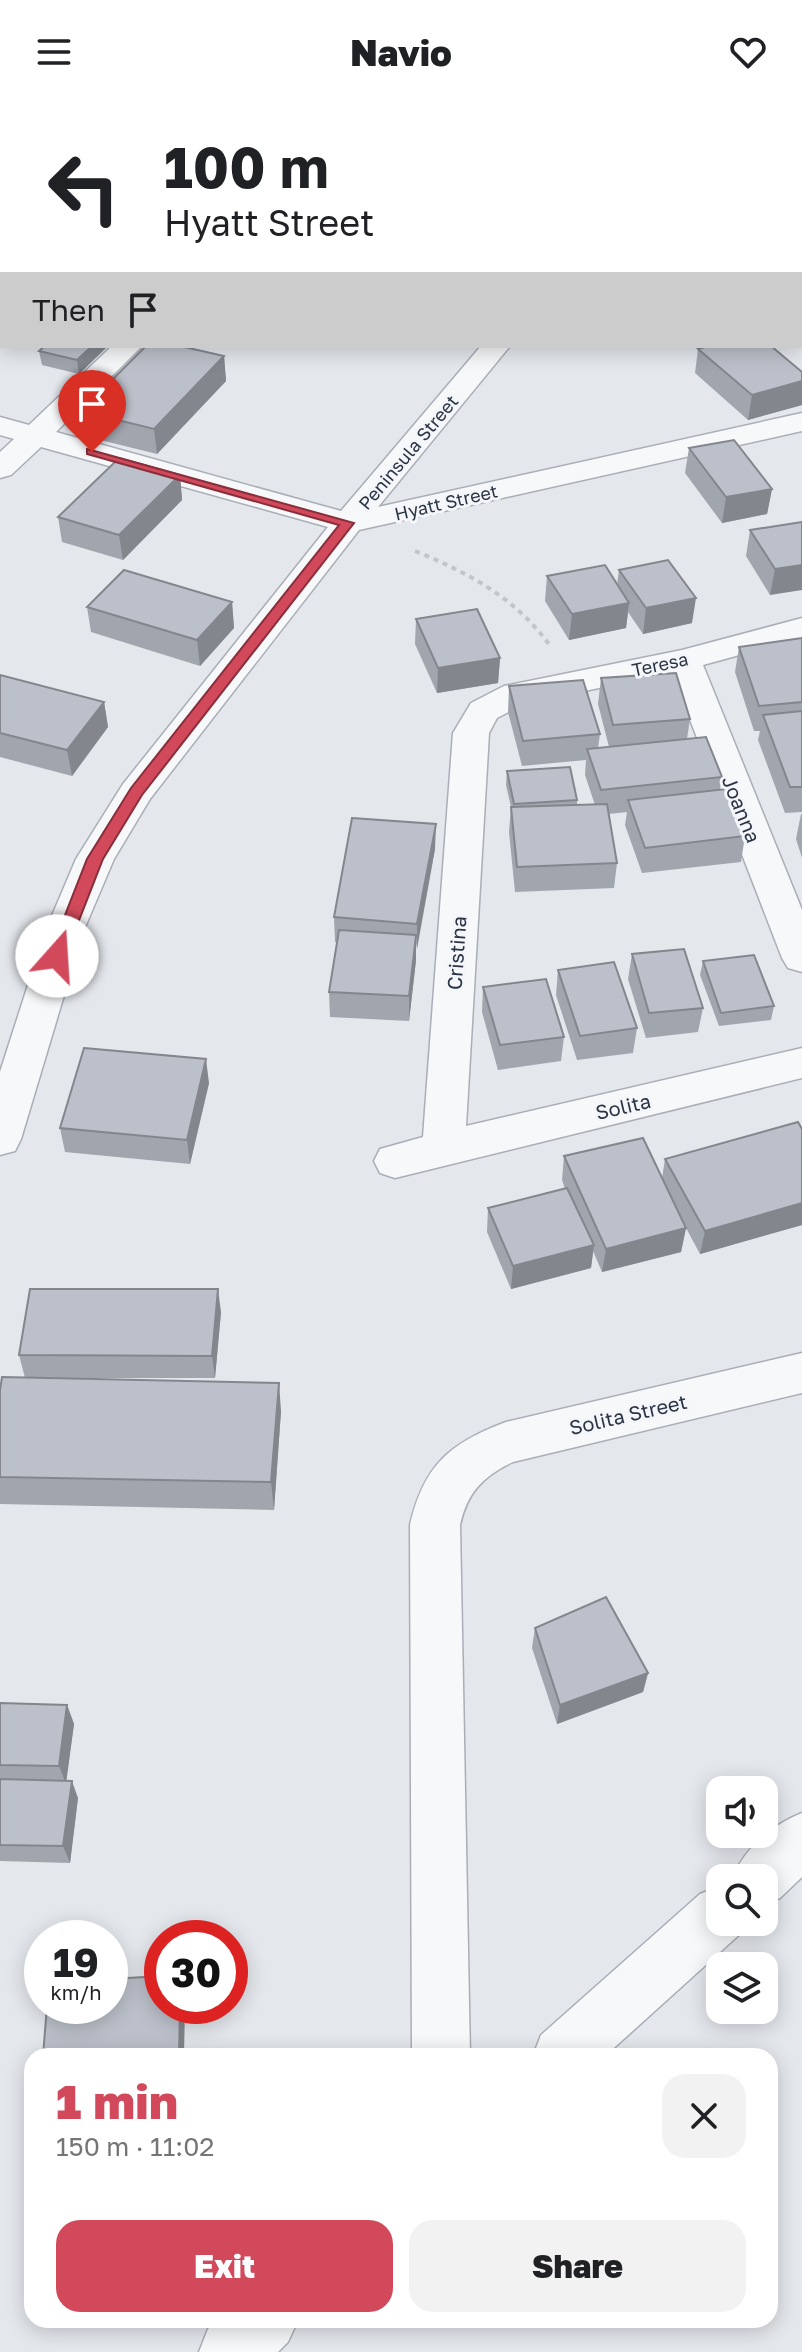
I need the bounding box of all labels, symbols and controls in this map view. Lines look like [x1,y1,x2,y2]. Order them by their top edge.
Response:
icon: menu [32,30,76,74]
icon: heart [726,30,770,74]
text: Navio [350,31,452,74]
text: 100 m [164,133,329,200]
icon: left [32,136,136,240]
text: Hyatt Street [164,201,374,244]
icon: arrive [121,288,165,332]
text: Then [32,292,105,328]
pin [58,370,126,452]
icon: arrive [70,382,114,426]
street label: Peninsula Street [354,390,462,514]
street label: Hyatt Street [392,479,500,525]
street label: Teresa [630,647,690,681]
street label: Joanna [718,772,766,846]
position arrow [15,914,99,998]
street label: Cristina [441,915,471,991]
street label: Solita [593,1088,653,1124]
street label: Solita Street [567,1389,689,1439]
map controls [706,1776,778,2024]
button: sound [706,1776,778,1848]
button: search [706,1864,778,1936]
speed limit sign: 30 [144,1920,248,2024]
text: 19 [53,1938,99,1986]
button: layers [706,1952,778,2024]
text: km/h [51,1980,101,2004]
text: 1 min [56,2072,178,2130]
button: close [662,2074,746,2158]
text: 150 m · 11:02 [56,2131,214,2162]
button: Exit [56,2220,393,2312]
button: Share [409,2220,746,2312]

